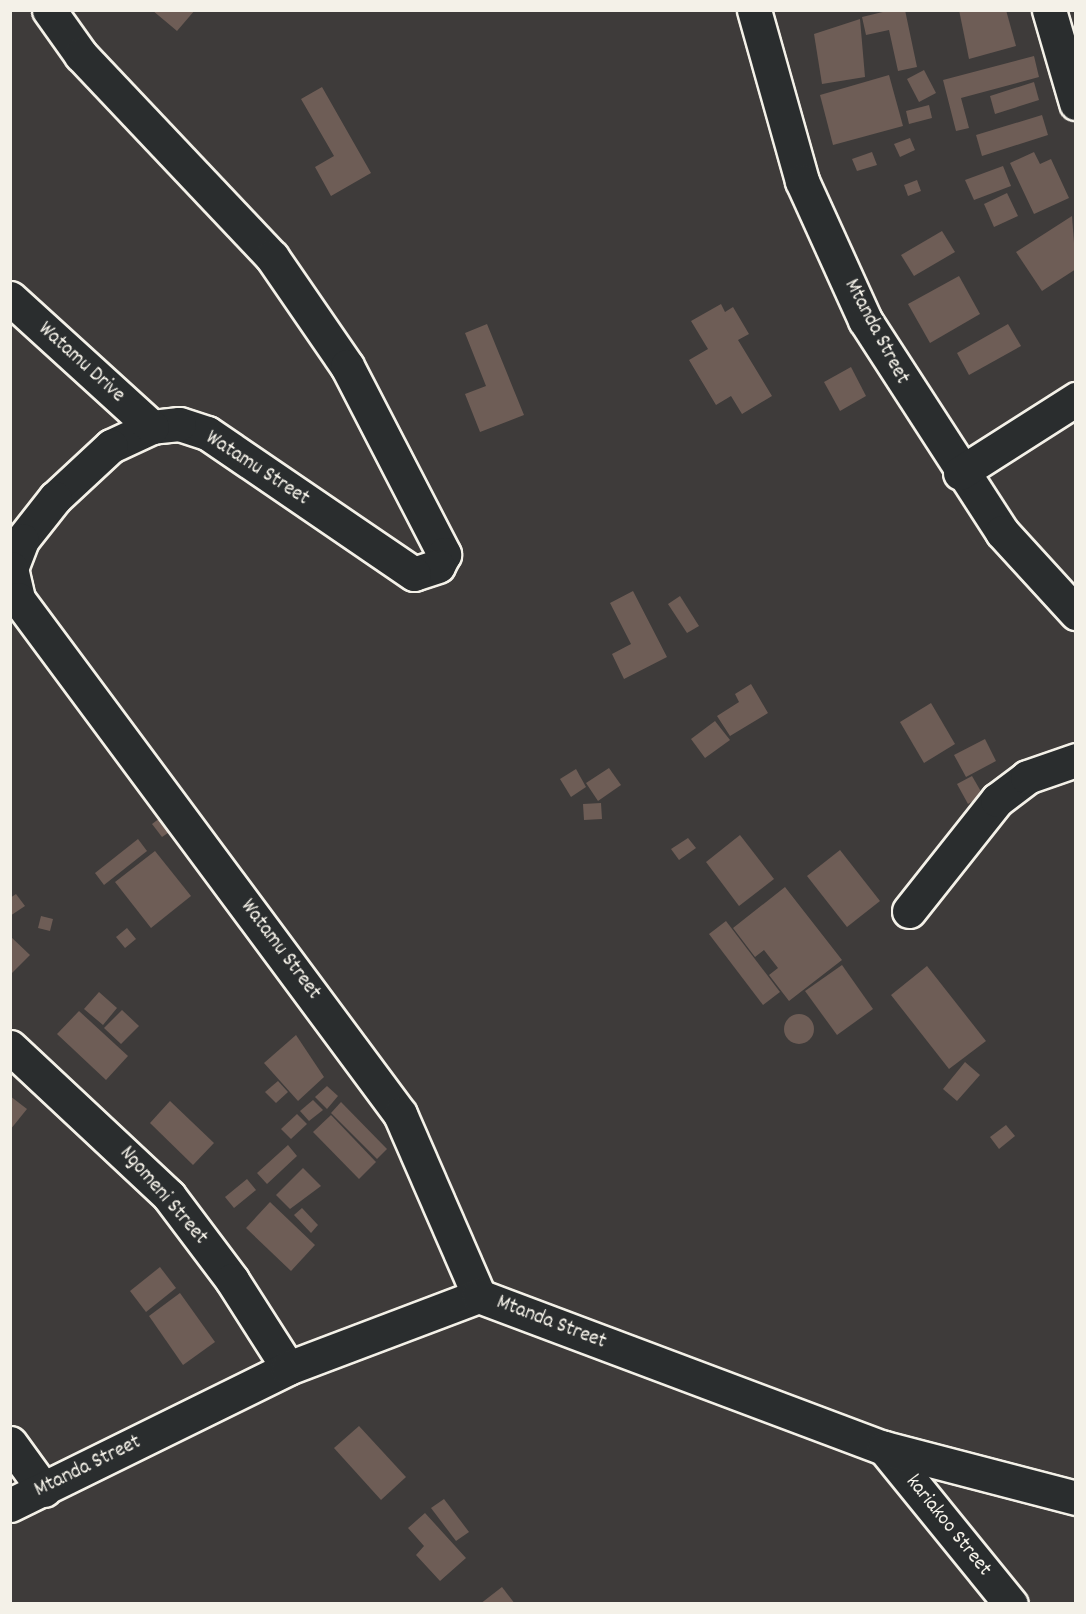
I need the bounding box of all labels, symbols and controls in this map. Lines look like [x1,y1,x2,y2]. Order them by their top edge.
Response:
street label: Mtanda Street [838,275,914,389]
street label: Watamu Drive [32,317,130,409]
street label: Watamu Street [200,426,314,512]
street label: Watamu Street [234,895,326,1005]
street label: Ngomeni Street [113,1142,213,1250]
street label: Mtanda Street [493,1291,609,1355]
street label: Mtanda Street [31,1430,145,1504]
street label: kariakoo Street [899,1470,997,1582]

